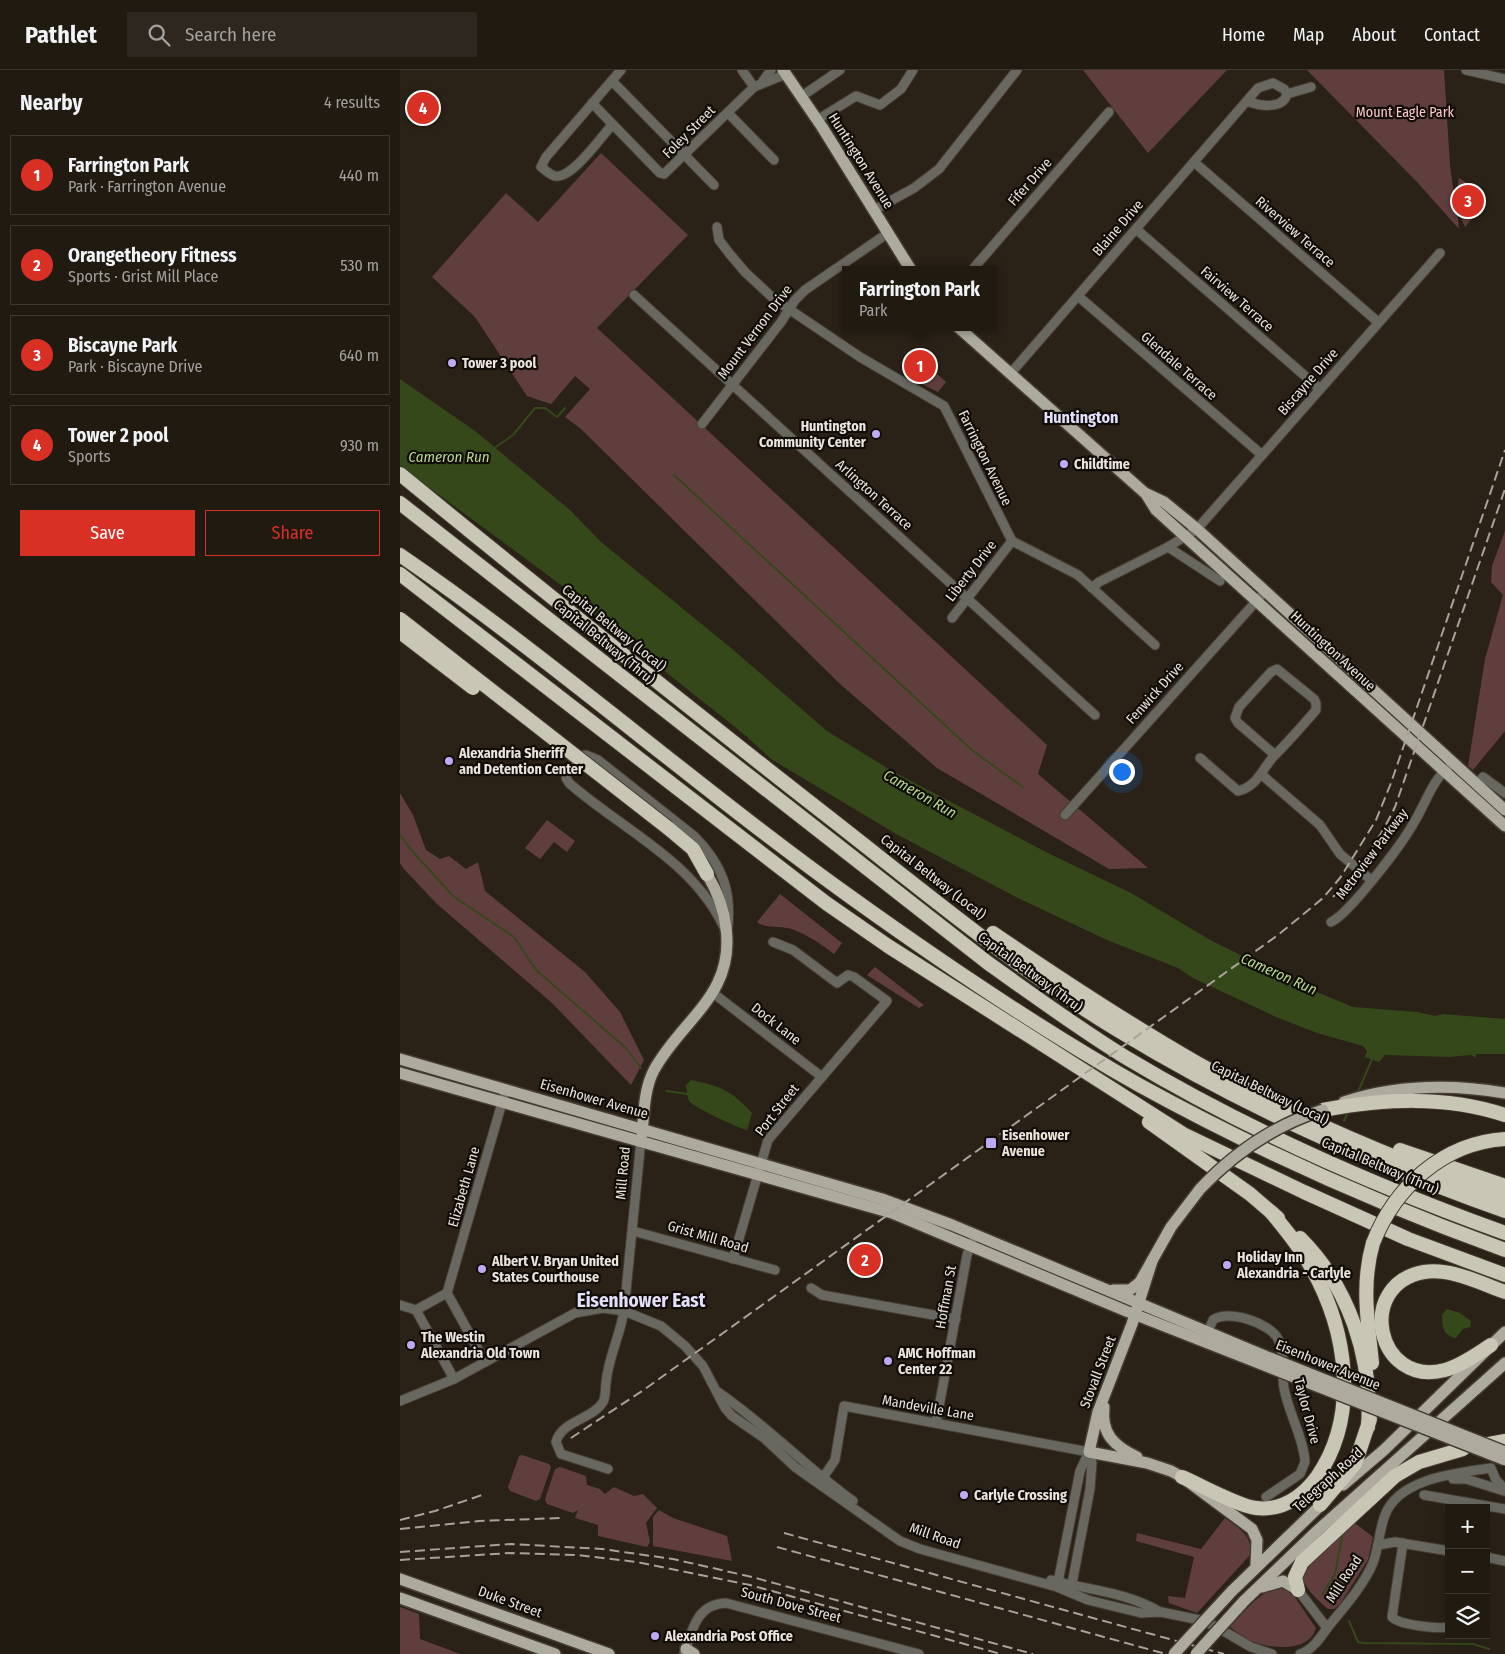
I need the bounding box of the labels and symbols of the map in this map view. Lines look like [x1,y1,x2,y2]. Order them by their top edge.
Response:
pin: 4 [407,89,439,127]
street label: Foley Street [659,102,719,162]
park label: Mount Eagle Park [1356,104,1455,121]
street label: Huntington Avenue [825,110,897,212]
street label: Fifer Drive [1005,154,1056,209]
pin: 3 [1452,182,1484,220]
street label: Riverview Terrace [1252,193,1338,271]
street label: Blaine Drive [1089,196,1147,260]
street label: Fairview Terrace [1197,263,1277,335]
street label: Mount Vernon Drive [714,281,796,382]
street label: Glendale Terrace [1137,328,1221,404]
street label: Biscayne Drive [1274,345,1342,419]
pin: 1 [904,347,936,385]
place label: Tower 3 pool [462,355,536,372]
marker: Tower 3 pool [446,357,458,369]
street label: Farrington Avenue [955,408,1015,508]
district label: Huntington [1044,408,1118,427]
place label: Huntington Community Center [759,418,867,451]
marker: Huntington Community Center [870,428,882,440]
water label: Cameron Run [408,448,490,466]
street label: Arlington Terrace [832,456,916,534]
place label: Childtime [1074,456,1130,473]
marker: Childtime [1058,458,1070,470]
street label: Liberty Drive [942,537,1000,605]
street label: Capital Beltway (Local) [559,581,669,675]
street label: Capital Beltway (Thru) [550,596,658,688]
street label: Huntington Avenue [1287,607,1379,695]
street label: Fenwick Drive [1123,658,1187,728]
place label: Alexandria Sheriff and Detention Center [458,745,584,778]
marker: Alexandria Sheriff and Detention Center [443,755,455,767]
your location [1109,759,1135,785]
water label: Cameron Run [880,766,960,822]
street label: Metroview Parkway [1332,805,1412,903]
street label: Capital Beltway (Local) [877,831,989,923]
street label: Capital Beltway (Thru) [974,928,1086,1016]
water label: Cameron Run [1238,949,1320,999]
street label: Dock Lane [748,999,804,1049]
street label: Capital Beltway (Local) [1208,1057,1332,1129]
street label: Eisenhower Avenue [538,1075,650,1123]
street label: Port Street [751,1080,803,1139]
place label: Eisenhower Avenue [1001,1127,1070,1160]
street label: Capital Beltway (Thru) [1319,1134,1441,1198]
marker: Eisenhower Avenue [984,1136,998,1150]
street label: Elizabeth Lane [444,1145,484,1229]
street label: Mill Road [612,1146,634,1200]
street label: Grist Mill Road [666,1217,750,1257]
pin: 2 [849,1241,881,1279]
place label: Holiday Inn Alexandria - Carlyle [1236,1249,1351,1282]
place label: Albert V. Bryan United States Courthouse [491,1253,619,1286]
marker: Holiday Inn Alexandria - Carlyle [1221,1259,1233,1271]
marker: Albert V. Bryan United States Courthouse [476,1263,488,1275]
street label: Hoffman St [932,1263,960,1330]
district label: Eisenhower East [577,1289,706,1312]
place label: The Westin Alexandria Old Town [420,1329,540,1362]
street label: Stovall Street [1076,1333,1120,1411]
street label: Eisenhower Avenue [1273,1336,1383,1394]
marker: The Westin Alexandria Old Town [405,1339,417,1351]
place label: AMC Hoffman Center 22 [897,1345,976,1378]
marker: AMC Hoffman Center 22 [882,1355,894,1367]
street label: Taylor Drive [1290,1376,1324,1446]
street label: Mandeville Lane [881,1392,975,1424]
street label: Telegraph Road [1290,1444,1366,1516]
place label: Carlyle Crossing [974,1487,1067,1504]
marker: Carlyle Crossing [958,1489,970,1501]
street label: Mill Road [907,1519,963,1553]
street label: Mill Road [1322,1552,1366,1606]
street label: Duke Street [476,1583,545,1621]
street label: South Dove Street [739,1583,843,1627]
place label: Alexandria Post Office [664,1628,793,1645]
marker: Alexandria Post Office [649,1630,661,1642]

